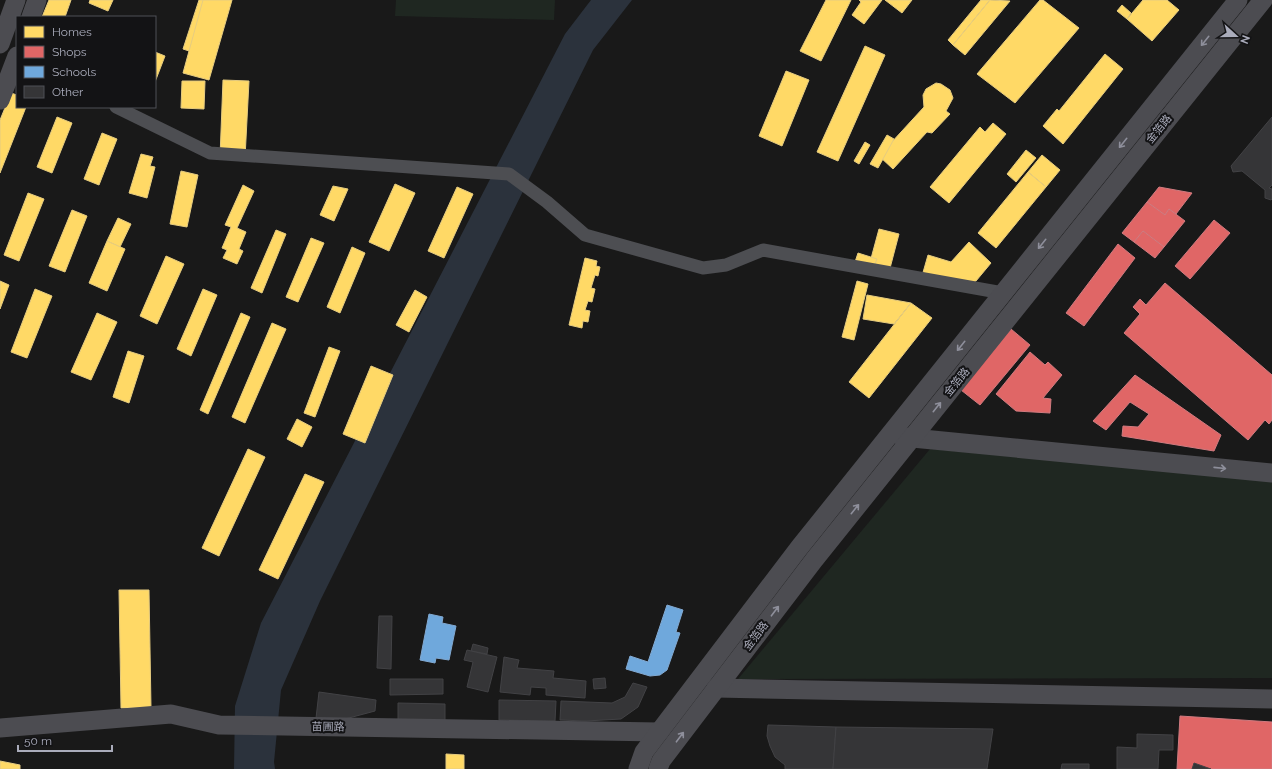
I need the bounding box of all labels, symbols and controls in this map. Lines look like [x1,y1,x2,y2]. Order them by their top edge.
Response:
legend [16,16,156,108]
north arrow [1216,16,1256,56]
text: Homes [52,25,92,39]
text: N [1237,33,1252,46]
one-way arrow [1200,36,1209,47]
text: Shops [52,45,87,59]
text: Schools [52,65,96,79]
text: Other [52,85,84,99]
street label: 金箔路 [1144,112,1174,146]
one-way arrow [1119,137,1128,148]
one-way arrow [1038,239,1046,250]
one-way arrow [956,340,965,351]
street label: 金箔路 [942,365,972,399]
one-way arrow [932,402,941,412]
one-way arrow [1213,464,1226,472]
one-way arrow [851,503,860,514]
one-way arrow [771,606,780,617]
street label: 金箔路 [741,619,771,653]
street label: 苗圃路 [311,720,345,734]
scale bar [18,727,112,753]
one-way arrow [675,731,684,742]
text: 50 m [24,734,52,748]

